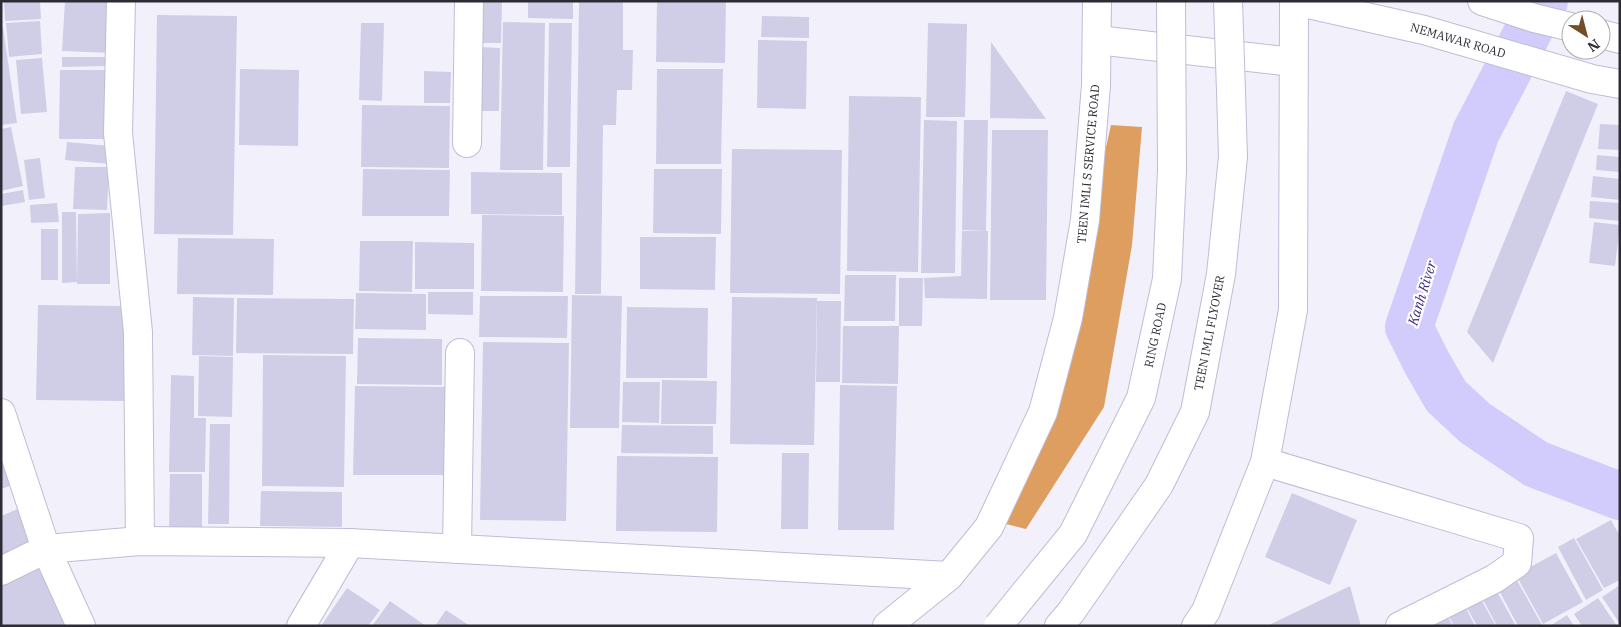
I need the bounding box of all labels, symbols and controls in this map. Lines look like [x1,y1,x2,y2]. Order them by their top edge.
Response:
north arrow [1561,10,1611,60]
street label: NEMAWAR ROAD [1409,19,1507,61]
text: N [1584,35,1603,56]
street label: TEEN IMLI S SERVICE ROAD [1074,84,1102,244]
water label: Kanh River [1403,258,1441,328]
street label: TEEN IMLI FLYOVER [1190,274,1228,392]
street label: RING ROAD [1141,301,1169,369]

